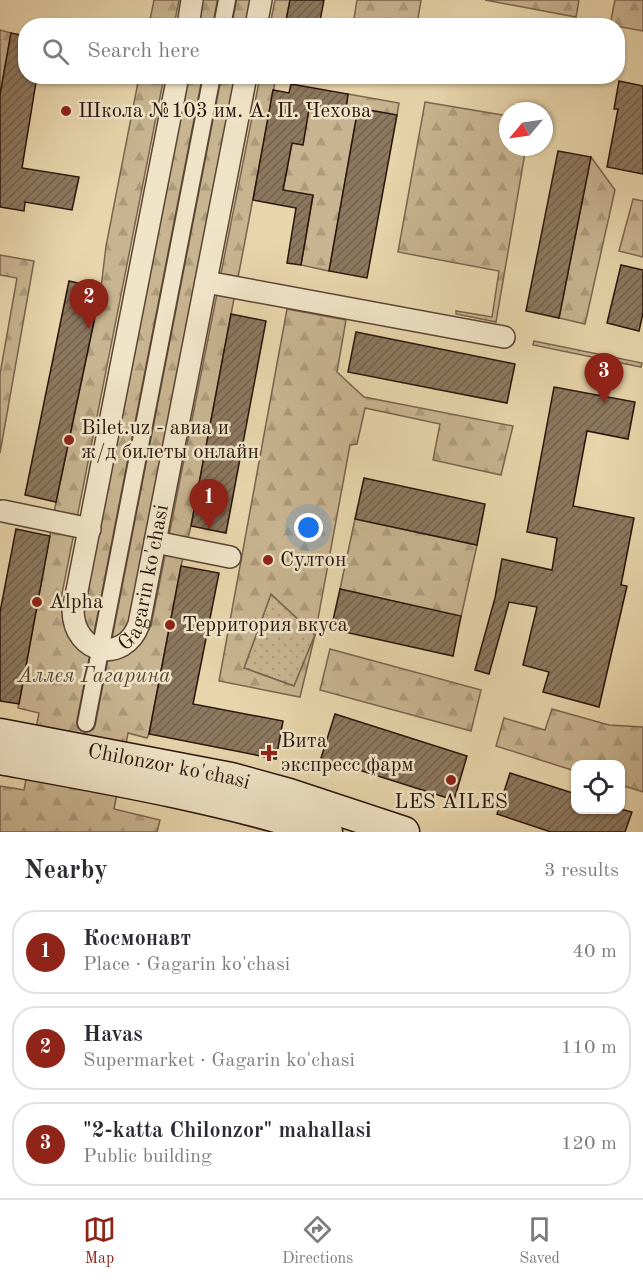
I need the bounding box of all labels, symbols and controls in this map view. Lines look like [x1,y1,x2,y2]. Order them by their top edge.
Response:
search box [18,18,625,84]
icon: search [39,35,72,68]
text: Search here [87,40,200,62]
place label: Школа №103 им. А. П. Чехова [78,101,371,122]
north arrow [499,102,553,156]
marker: Школа №103 им. А. П. Чехова [59,104,73,118]
pin: 2 [70,280,109,329]
pin: 3 [584,354,624,403]
place label: Bilet.uz - авиа и ж/д билеты онлайн [81,418,259,463]
marker: Bilet.uz - авиа и ж/д билеты онлайн [62,433,76,447]
pin: 1 [190,480,228,529]
street label: Gagarin ko'chasi [114,503,173,655]
your location [294,513,323,542]
place label: Султон [280,550,346,571]
marker: Султон [261,553,275,567]
place label: Alpha [49,592,103,613]
marker: Alpha [30,595,44,609]
place label: Территория вкуса [182,615,348,636]
marker: Территория вкуса [163,618,177,632]
park label: Аллея Гагарина [16,666,171,687]
place label: Вита экспресс фарм [281,731,414,776]
street label: Chilonzor ko'chasi [86,740,252,793]
marker: Вита экспресс фарм [262,746,276,760]
map controls [571,760,625,814]
button: locate [571,760,625,814]
marker: LES AILES [444,773,458,787]
place label: LES AILES [394,792,508,813]
text: Nearby [24,858,108,884]
text: 3 results [544,861,619,881]
text: Космонавт [83,928,191,950]
text: 1 [40,942,51,962]
text: 40 m [572,942,617,962]
text: Place · Gagarin ko'chasi [83,955,290,975]
text: Havas [83,1024,143,1046]
text: 2 [40,1038,51,1058]
text: 110 m [561,1038,617,1058]
text: Supermarket · Gagarin ko'chasi [83,1051,355,1071]
text: "2-katta Chilonzor" mahallasi [83,1120,371,1142]
text: 3 [40,1134,51,1154]
text: 120 m [561,1134,617,1154]
text: Public building [83,1147,212,1167]
tab: Map [83,1213,116,1269]
tab: Directions [282,1213,353,1269]
tab: Saved [519,1213,560,1269]

